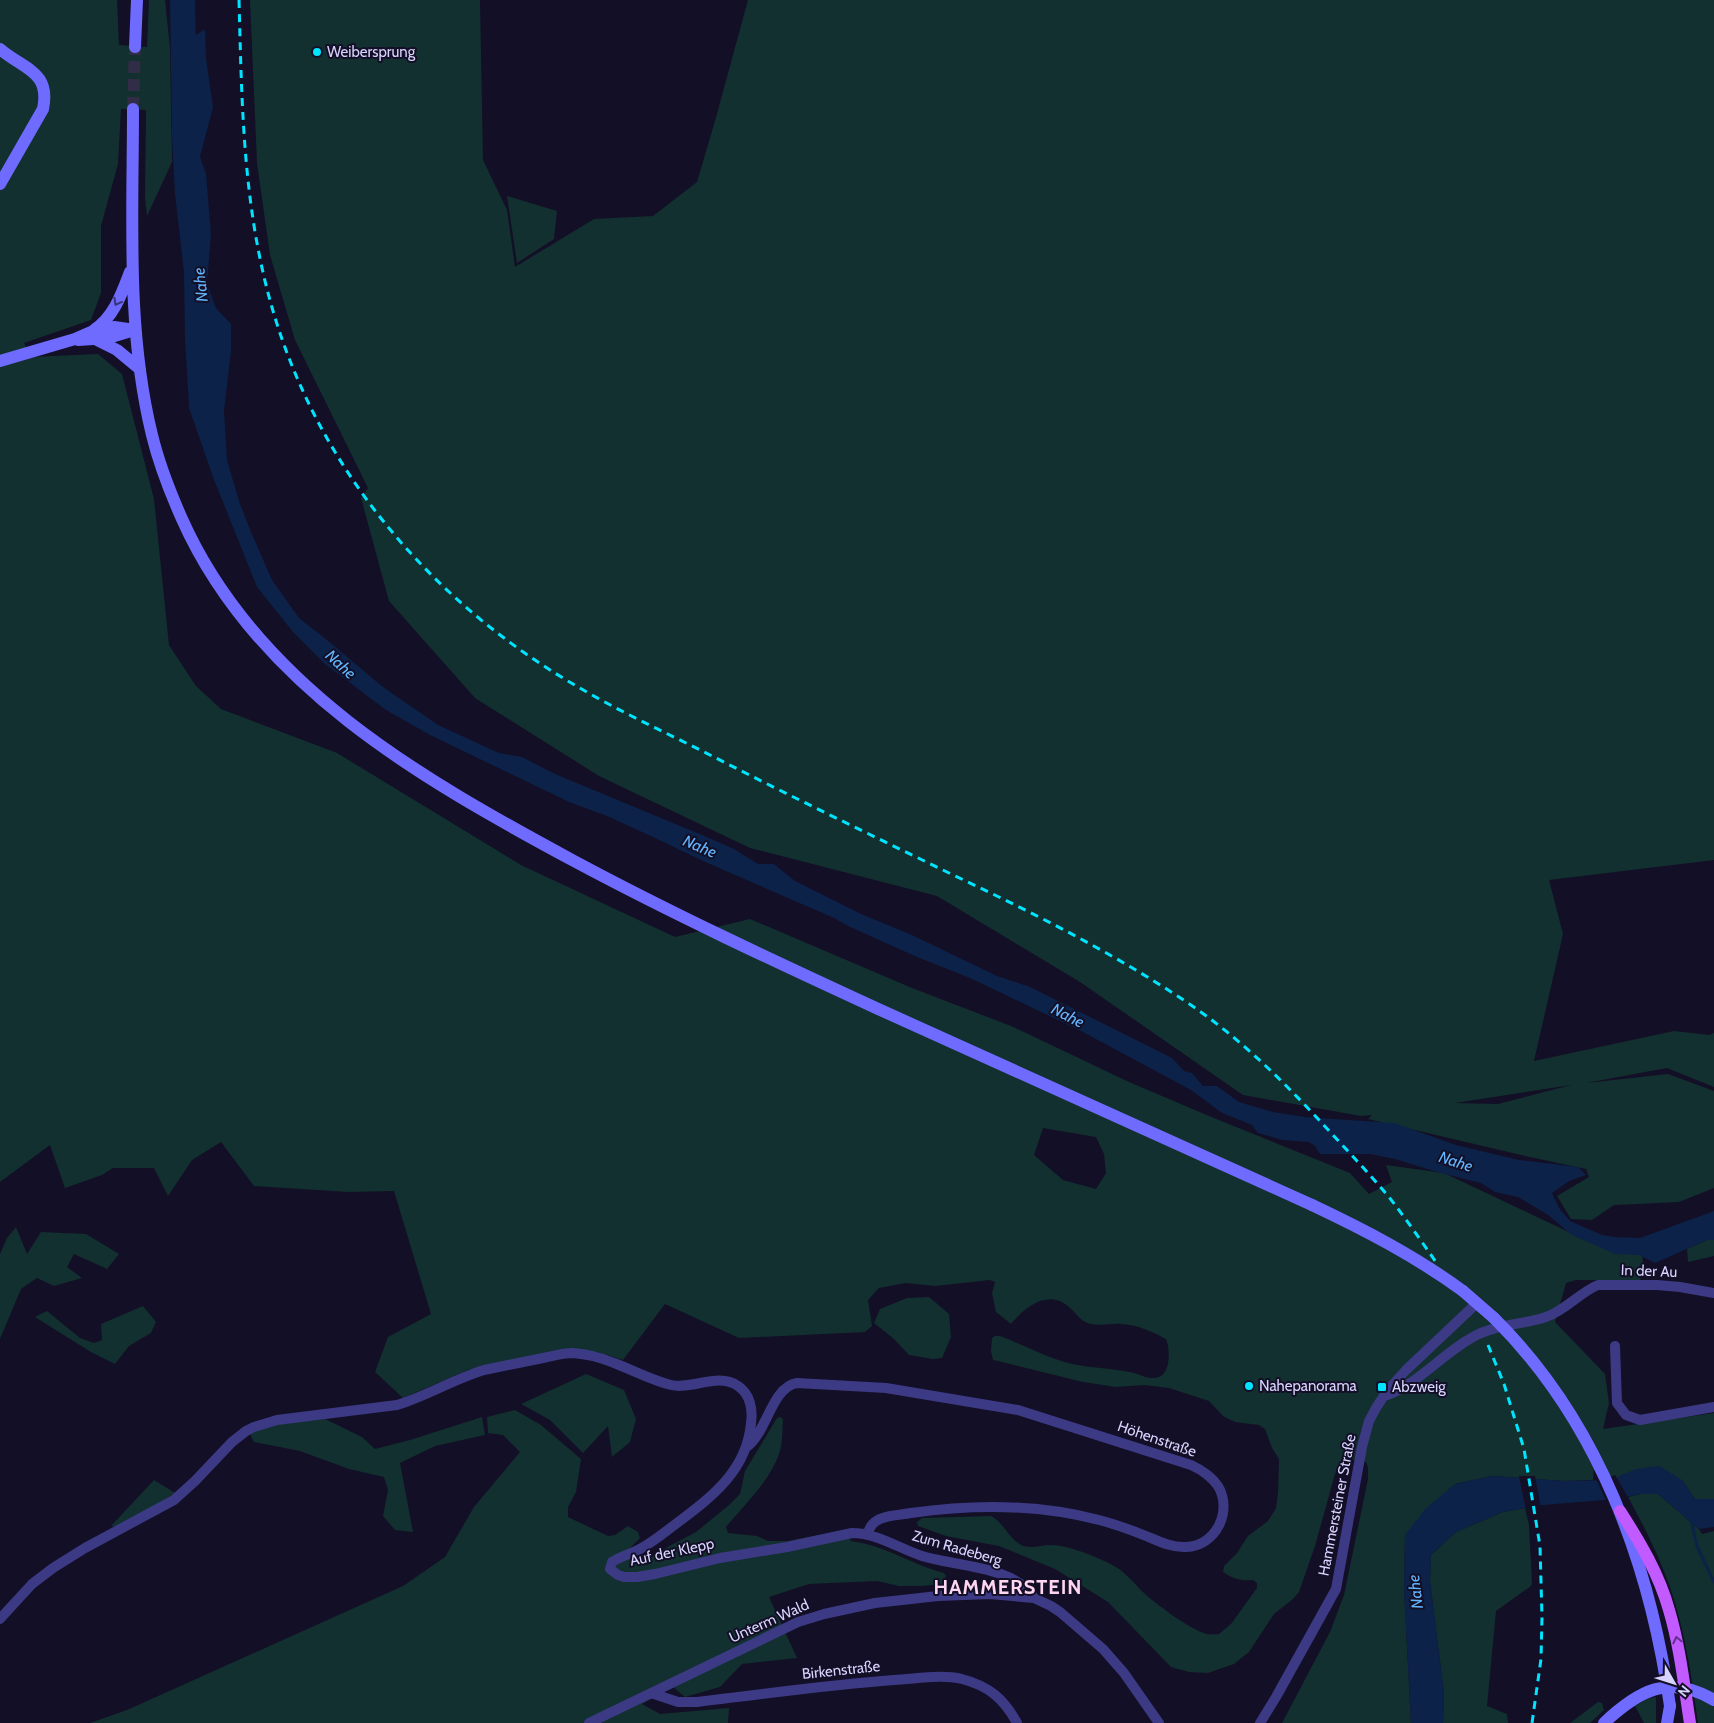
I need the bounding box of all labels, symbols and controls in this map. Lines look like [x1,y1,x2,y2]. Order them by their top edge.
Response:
place label: Weibersprung [327,43,416,61]
marker: Weibersprung [311,46,323,58]
water label: Nahe [189,267,212,303]
one-way arrow [114,297,124,306]
water label: Nahe [322,646,360,683]
water label: Nahe [680,831,719,862]
water label: Nahe [1048,999,1087,1032]
water label: Nahe [1437,1147,1475,1176]
street label: In der Au [1620,1261,1678,1281]
place label: Nahepanorama [1259,1377,1358,1395]
place label: Abzweig [1392,1378,1446,1396]
marker: Nahepanorama [1243,1380,1255,1392]
marker: Abzweig [1376,1381,1388,1393]
street label: Höhenstraße [1115,1417,1199,1461]
street label: Hammersteiner Straße [1314,1432,1360,1578]
street label: Zum Radeberg [910,1527,1004,1570]
street label: Auf der Klepp [628,1534,716,1570]
water label: Nahe [1404,1574,1427,1610]
district label: HAMMERSTEIN [933,1575,1083,1599]
street label: Unterm Wald [726,1595,812,1647]
one-way arrow [1672,1636,1683,1645]
street label: Birkenstraße [801,1657,881,1683]
north arrow [1649,1658,1699,1708]
text: N [1674,1682,1694,1701]

